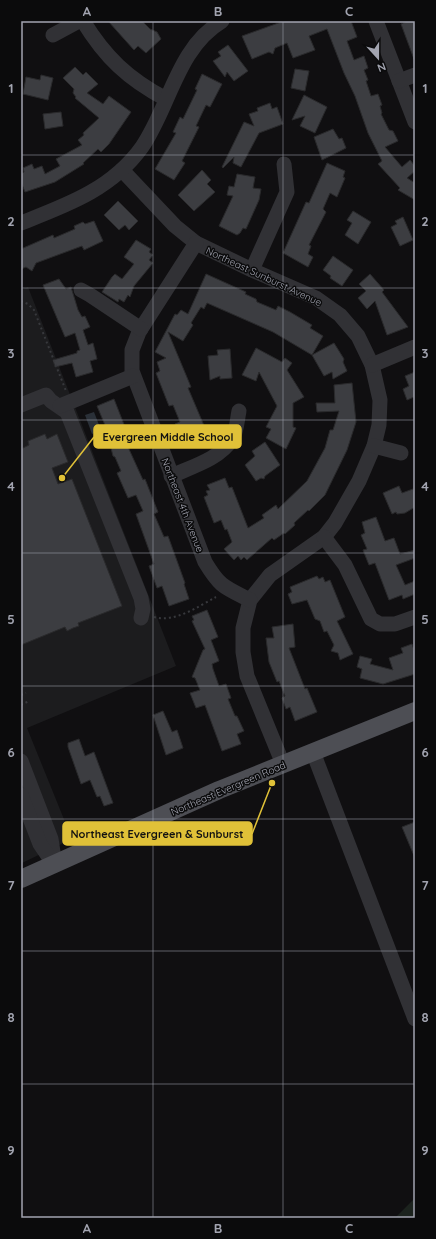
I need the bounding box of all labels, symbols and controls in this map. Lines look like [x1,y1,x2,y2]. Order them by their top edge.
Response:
text: A [83,3,92,19]
text: B [214,3,222,19]
text: C [345,3,353,19]
north arrow [358,38,398,78]
text: N [375,59,388,75]
text: 1 [8,80,14,96]
text: 1 [422,80,428,96]
text: 2 [7,213,15,229]
text: 2 [421,213,429,229]
street label: Northeast Sunburst Avenue [204,244,324,309]
text: 3 [8,345,15,361]
text: 3 [422,345,429,361]
callout: Evergreen Middle School [94,425,241,448]
text: Evergreen Middle School [103,430,233,444]
street label: Northeast 4th Avenue [159,456,207,555]
text: 4 [7,478,15,494]
text: 4 [421,478,429,494]
text: 5 [7,611,15,627]
text: 5 [421,611,429,627]
text: 6 [7,744,15,760]
text: 6 [421,744,429,760]
street label: Northeast Evergreen Road [169,758,288,819]
callout: Northeast Evergreen & Sunburst [63,822,252,845]
text: Northeast Evergreen & Sunburst [71,827,243,841]
text: 7 [7,877,15,893]
text: 7 [421,877,429,893]
text: 8 [7,1009,15,1025]
text: 8 [421,1009,429,1025]
text: 9 [7,1142,15,1158]
text: 9 [421,1142,429,1158]
text: A [83,1220,92,1236]
text: B [214,1220,222,1236]
text: C [345,1220,353,1236]

